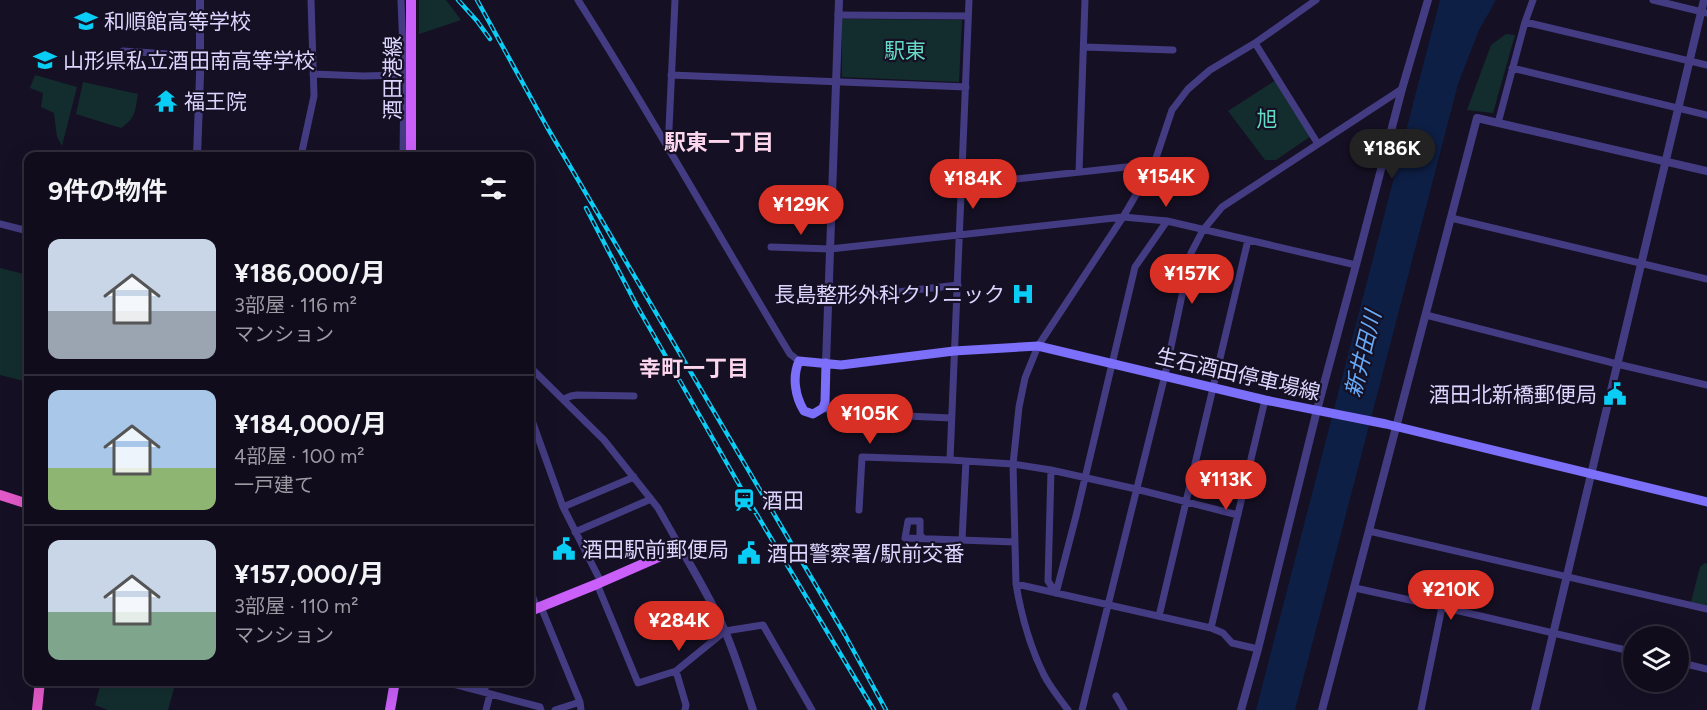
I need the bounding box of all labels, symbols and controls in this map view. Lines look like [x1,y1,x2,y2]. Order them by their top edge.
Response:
school or university icon: 和順館高等学校 [73,8,99,34]
place label: 和順館高等学校 [104,9,251,34]
street label: 酒田港線 [380,36,405,120]
park label: 駅東 [884,38,926,63]
school or university icon: 山形県私立酒田南高等学校 [32,47,58,73]
place label: 山形県私立酒田南高等学校 [63,48,315,73]
temple icon: 福王院 [153,88,179,114]
place label: 福王院 [184,89,247,114]
park label: 旭 [1257,106,1278,131]
district label: 駅東一丁目 [664,129,774,156]
pin: ¥186K [1350,129,1434,180]
text: ¥186K [1363,136,1421,160]
pin: ¥154K [1124,157,1208,208]
pin: ¥184K [931,159,1015,210]
text: ¥154K [1137,164,1195,188]
text: ¥184K [944,166,1002,190]
icon: filters [477,172,510,205]
text: 9件の物件 [48,175,167,207]
pin: ¥129K [759,185,843,236]
text: ¥129K [773,192,829,216]
pin: ¥157K [1150,254,1234,305]
text: ¥186,000/月 [234,257,386,289]
text: ¥157K [1164,261,1220,285]
icon: home [96,263,168,335]
hospital icon: 長島整形外科クリニック [1010,281,1036,307]
place label: 長島整形外科クリニック [774,282,1005,307]
text: 3部屋 · 116 m² [234,293,357,317]
water label: 新井田川 [1339,306,1387,400]
text: マンション [234,322,334,346]
street label: 生石酒田停車場線 [1153,343,1323,405]
district label: 幸町一丁目 [639,355,749,382]
public building icon: 酒田北新橋郵便局 [1602,381,1628,407]
place label: 酒田北新橋郵便局 [1429,382,1597,407]
pin: ¥105K [828,394,912,445]
text: ¥105K [841,401,899,425]
text: ¥184,000/月 [234,408,387,440]
icon: home [96,414,168,486]
text: 4部屋 · 100 m² [234,444,364,468]
pin: ¥113K [1184,460,1268,511]
text: ¥113K [1199,467,1253,491]
text: 一戸建て [234,473,314,497]
station icon: 酒田 [731,487,757,513]
place label: 酒田 [762,488,804,513]
public building icon: 酒田駅前郵便局 [551,536,577,562]
place label: 酒田駅前郵便局 [582,537,729,562]
public building icon: 酒田警察署/駅前交番 [736,540,762,566]
place label: 酒田警察署/駅前交番 [767,541,964,566]
text: ¥157,000/月 [234,558,385,590]
icon: home [96,564,168,636]
pin: ¥210K [1409,570,1493,621]
text: ¥210K [1422,577,1480,601]
text: 3部屋 · 110 m² [234,594,358,618]
pin: ¥284K [637,601,721,652]
text: ¥284K [648,608,710,632]
text: マンション [234,623,334,647]
map controls [1623,626,1689,692]
button: layers [1623,626,1689,692]

